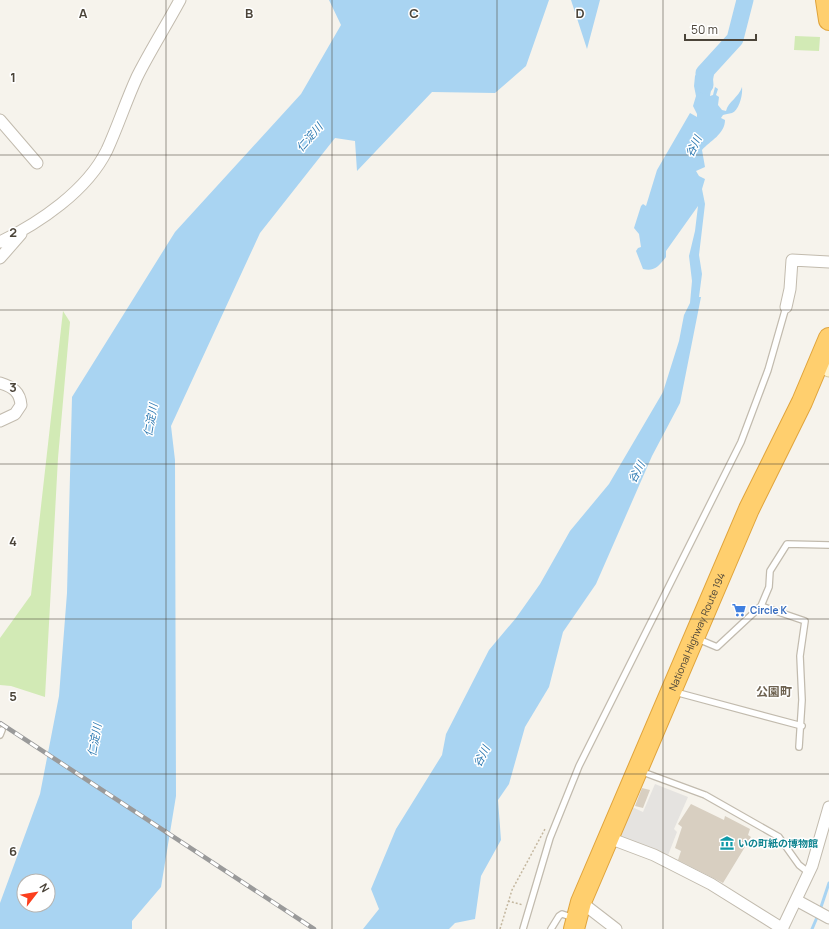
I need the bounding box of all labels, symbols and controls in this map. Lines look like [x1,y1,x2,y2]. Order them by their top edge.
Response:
text: A [79,4,88,22]
text: B [245,4,253,22]
text: C [409,4,419,22]
text: D [575,4,585,22]
scale bar [685,16,756,42]
text: 50 m [691,21,718,38]
text: 1 [10,68,16,86]
water label: 仁淀川 [293,119,326,154]
water label: 谷川 [681,132,705,159]
text: 2 [9,223,17,241]
text: 3 [9,378,17,396]
water label: 仁淀川 [140,401,160,438]
water label: 谷川 [624,458,648,485]
text: 4 [9,532,17,550]
street label: National Highway Route 194 [665,570,728,693]
supermarket icon: Circle K [731,602,747,618]
place label: Circle K [750,603,788,617]
district label: 公園町 [756,683,792,700]
text: 5 [9,687,17,705]
water label: 仁淀川 [84,721,104,758]
water label: 谷川 [469,742,493,769]
museum icon: いの町紙の博物館 [719,835,735,851]
place label: いの町紙の博物館 [738,836,818,850]
text: 6 [9,842,17,860]
north arrow [16,873,56,913]
text: N [37,880,54,895]

